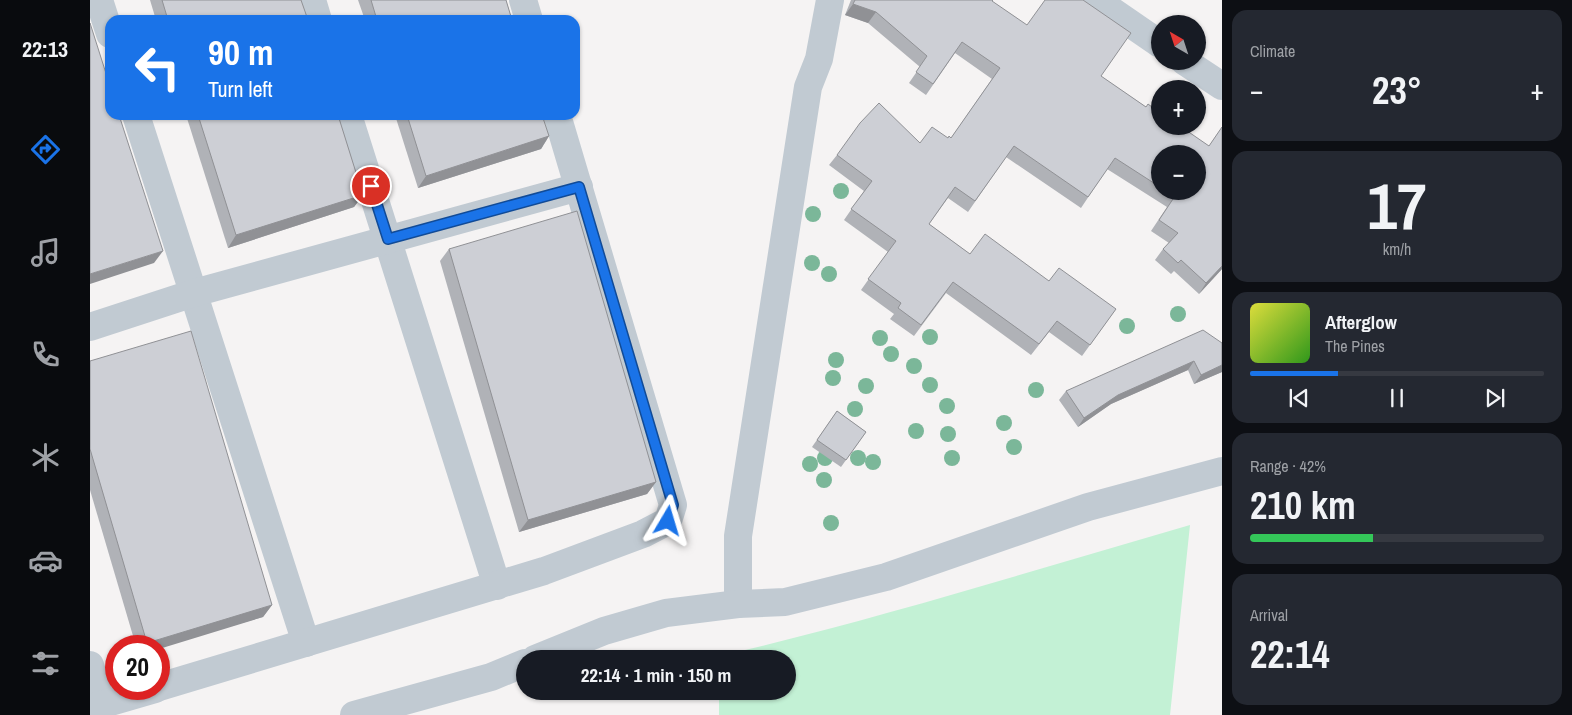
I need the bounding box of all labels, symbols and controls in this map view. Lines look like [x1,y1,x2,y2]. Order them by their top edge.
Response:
north arrow [1151,15,1206,70]
map controls [1151,15,1206,200]
text: 90 m [208,29,273,76]
text: 22:13 [22,34,68,64]
icon: left [125,35,190,100]
text: Climate [1250,40,1295,62]
text: 23° [1372,65,1422,116]
text: − [1250,71,1263,109]
text: + [1531,71,1544,109]
text: Turn left [208,74,273,104]
button: + [1151,80,1206,135]
icon: directions [28,132,63,167]
button: − [1151,145,1206,200]
text: 17 [1367,162,1427,249]
pin [350,165,392,207]
icon: arrive [357,172,385,200]
icon: music [28,235,63,270]
text: km/h [1383,238,1411,260]
text: Afterglow [1325,309,1397,335]
text: The Pines [1325,335,1385,357]
icon: phone [28,337,63,372]
icon: previous [1285,384,1313,412]
icon: pause [1383,384,1411,412]
icon: next [1481,384,1509,412]
icon: climate [28,440,63,475]
text: Range · 42% [1250,455,1326,477]
text: 210 km [1250,480,1356,531]
position arrow [641,494,693,546]
icon: car [28,543,63,578]
text: Arrival [1250,604,1288,626]
text: 22:14 [1250,629,1330,680]
speed limit sign: 20 [105,635,170,700]
icon: filters [28,646,63,681]
text: 22:14 · 1 min · 150 m [581,662,731,688]

